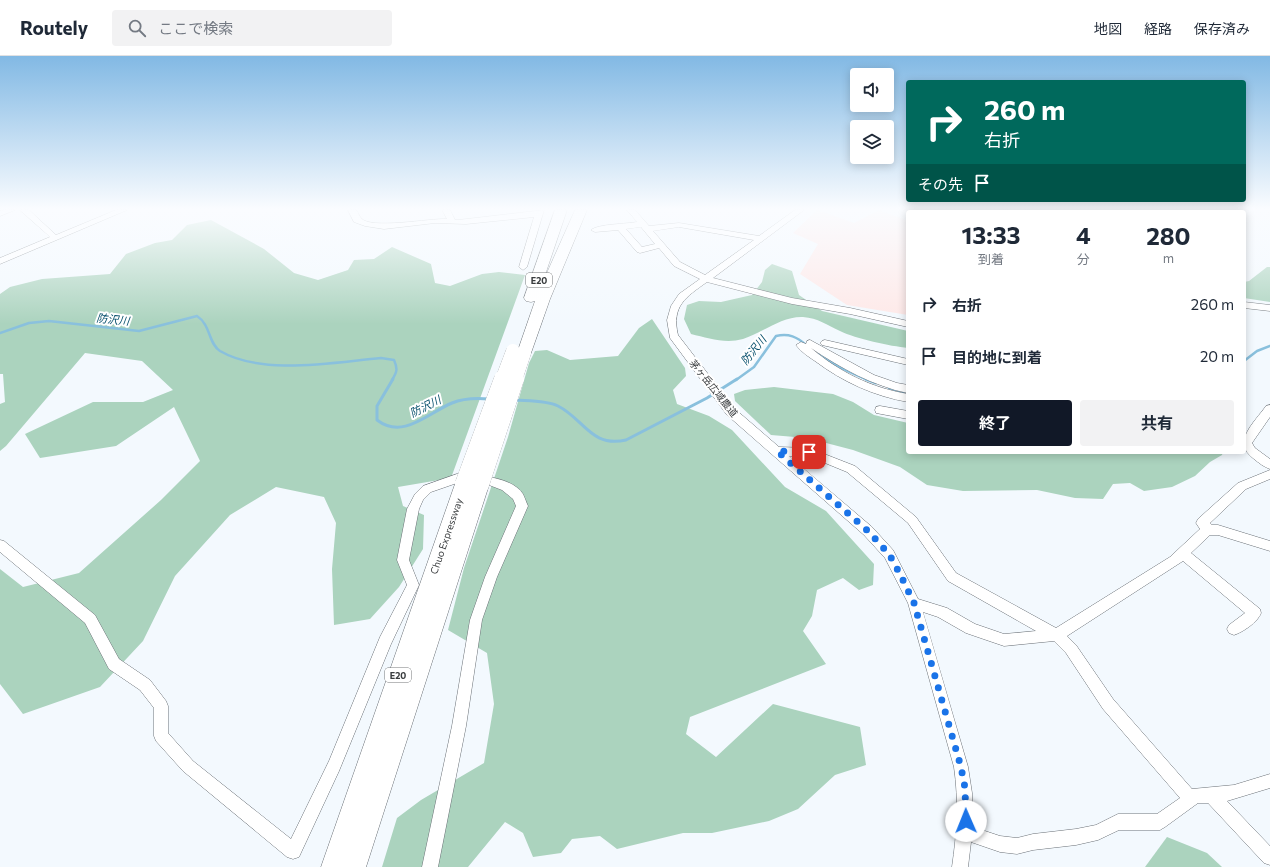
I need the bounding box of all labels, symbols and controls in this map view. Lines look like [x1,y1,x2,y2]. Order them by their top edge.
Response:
search box [112,10,392,46]
text: Routely [20,16,88,39]
icon: search [126,17,148,39]
text: ここで検索 [158,19,233,37]
text: 地図 [1094,20,1122,37]
text: 経路 [1144,20,1172,37]
text: 保存済み [1194,20,1250,37]
map controls [850,68,894,164]
button: sound [850,68,894,112]
text: 260 m [984,92,1065,126]
icon: right [918,96,970,148]
button: layers [850,120,894,164]
text: 右折 [984,129,1020,151]
icon: arrive [971,172,993,194]
text: その先 [918,175,963,193]
text: 13:33 [961,220,1020,249]
text: 4 [1076,220,1091,249]
text: 280 [1146,221,1191,250]
text: m [1163,250,1174,266]
text: 到着 [978,251,1004,267]
text: 分 [1077,251,1090,267]
road number: E20 [526,273,552,287]
icon: right [918,293,940,315]
text: 260 m [1191,295,1234,313]
text: 右折 [952,296,982,314]
water label: 防沢川 [96,311,131,327]
water label: 防沢川 [738,332,769,367]
icon: arrive [918,345,940,367]
text: 20 m [1200,347,1234,365]
text: 目的地に到着 [952,348,1042,366]
street label: 茅ヶ岳広域農道 [687,357,741,419]
water label: 防沢川 [407,392,444,419]
button: 終了 [918,400,1072,446]
button: 共有 [1080,400,1234,446]
pin [792,435,826,469]
icon: arrive [798,441,820,463]
street label: Chuo Expressway [427,496,465,576]
road number: E20 [385,668,411,682]
position arrow [945,800,987,842]

